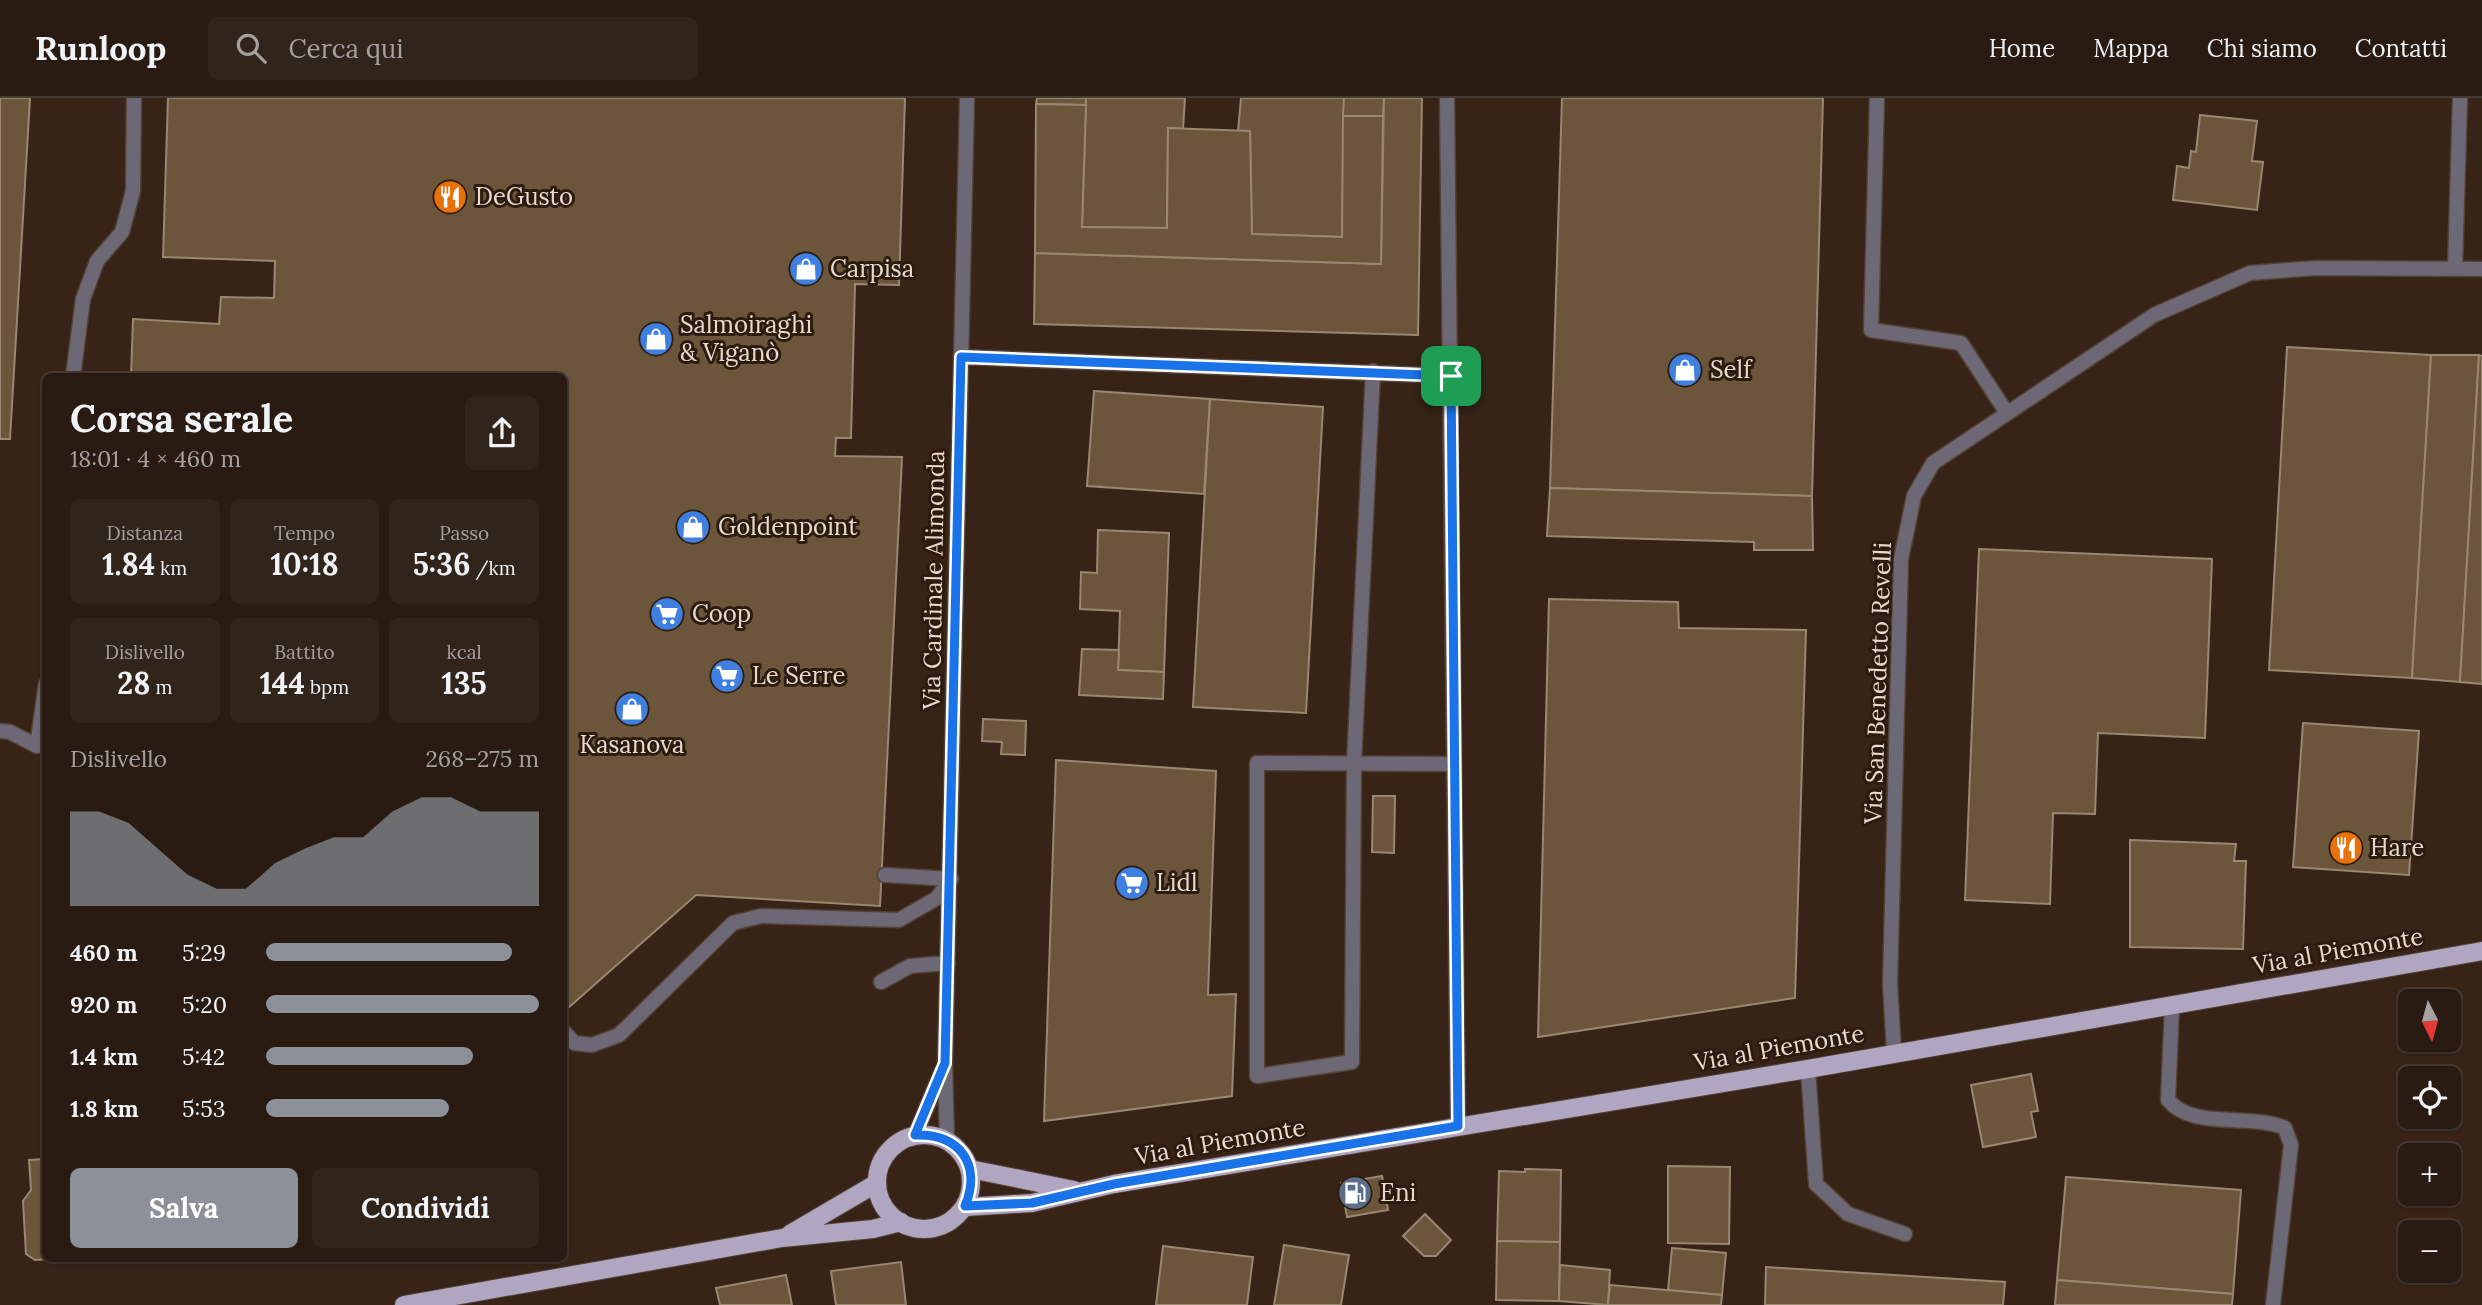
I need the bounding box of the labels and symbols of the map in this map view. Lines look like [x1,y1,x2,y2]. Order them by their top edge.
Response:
restaurant icon: DeGusto [431,178,469,216]
place label: DeGusto [475,181,573,212]
shop icon: Carpisa [787,250,825,288]
place label: Carpisa [830,253,914,284]
place label: Salmoiraghi & Viganò [680,309,812,368]
shop icon: Salmoiraghi & Viganò [637,320,675,358]
pin [1421,346,1481,406]
shop icon: Self [1666,351,1704,389]
place label: Self [1710,354,1753,385]
street label: Via Cardinale Alimonda [916,450,951,711]
shop icon: Goldenpoint [674,508,712,546]
place label: Goldenpoint [718,511,858,542]
street label: Via San Benedetto Revelli [1857,542,1898,825]
supermarket icon: Coop [648,595,686,633]
place label: Coop [692,598,751,629]
supermarket icon: Le Serre [708,657,746,695]
place label: Le Serre [752,660,845,691]
shop icon: Kasanova [613,690,651,728]
place label: Kasanova [579,729,685,760]
restaurant icon: Hare [2327,829,2365,867]
place label: Hare [2370,832,2424,863]
supermarket icon: Lidl [1113,864,1151,902]
place label: Lidl [1156,867,1198,898]
street label: Via al Piemonte [2249,920,2426,981]
north arrow [2398,989,2460,1052]
street label: Via al Piemonte [1690,1017,1867,1078]
street label: Via al Piemonte [1131,1111,1308,1172]
fuel station icon: Eni [1336,1174,1374,1212]
place label: Eni [1380,1177,1416,1208]

